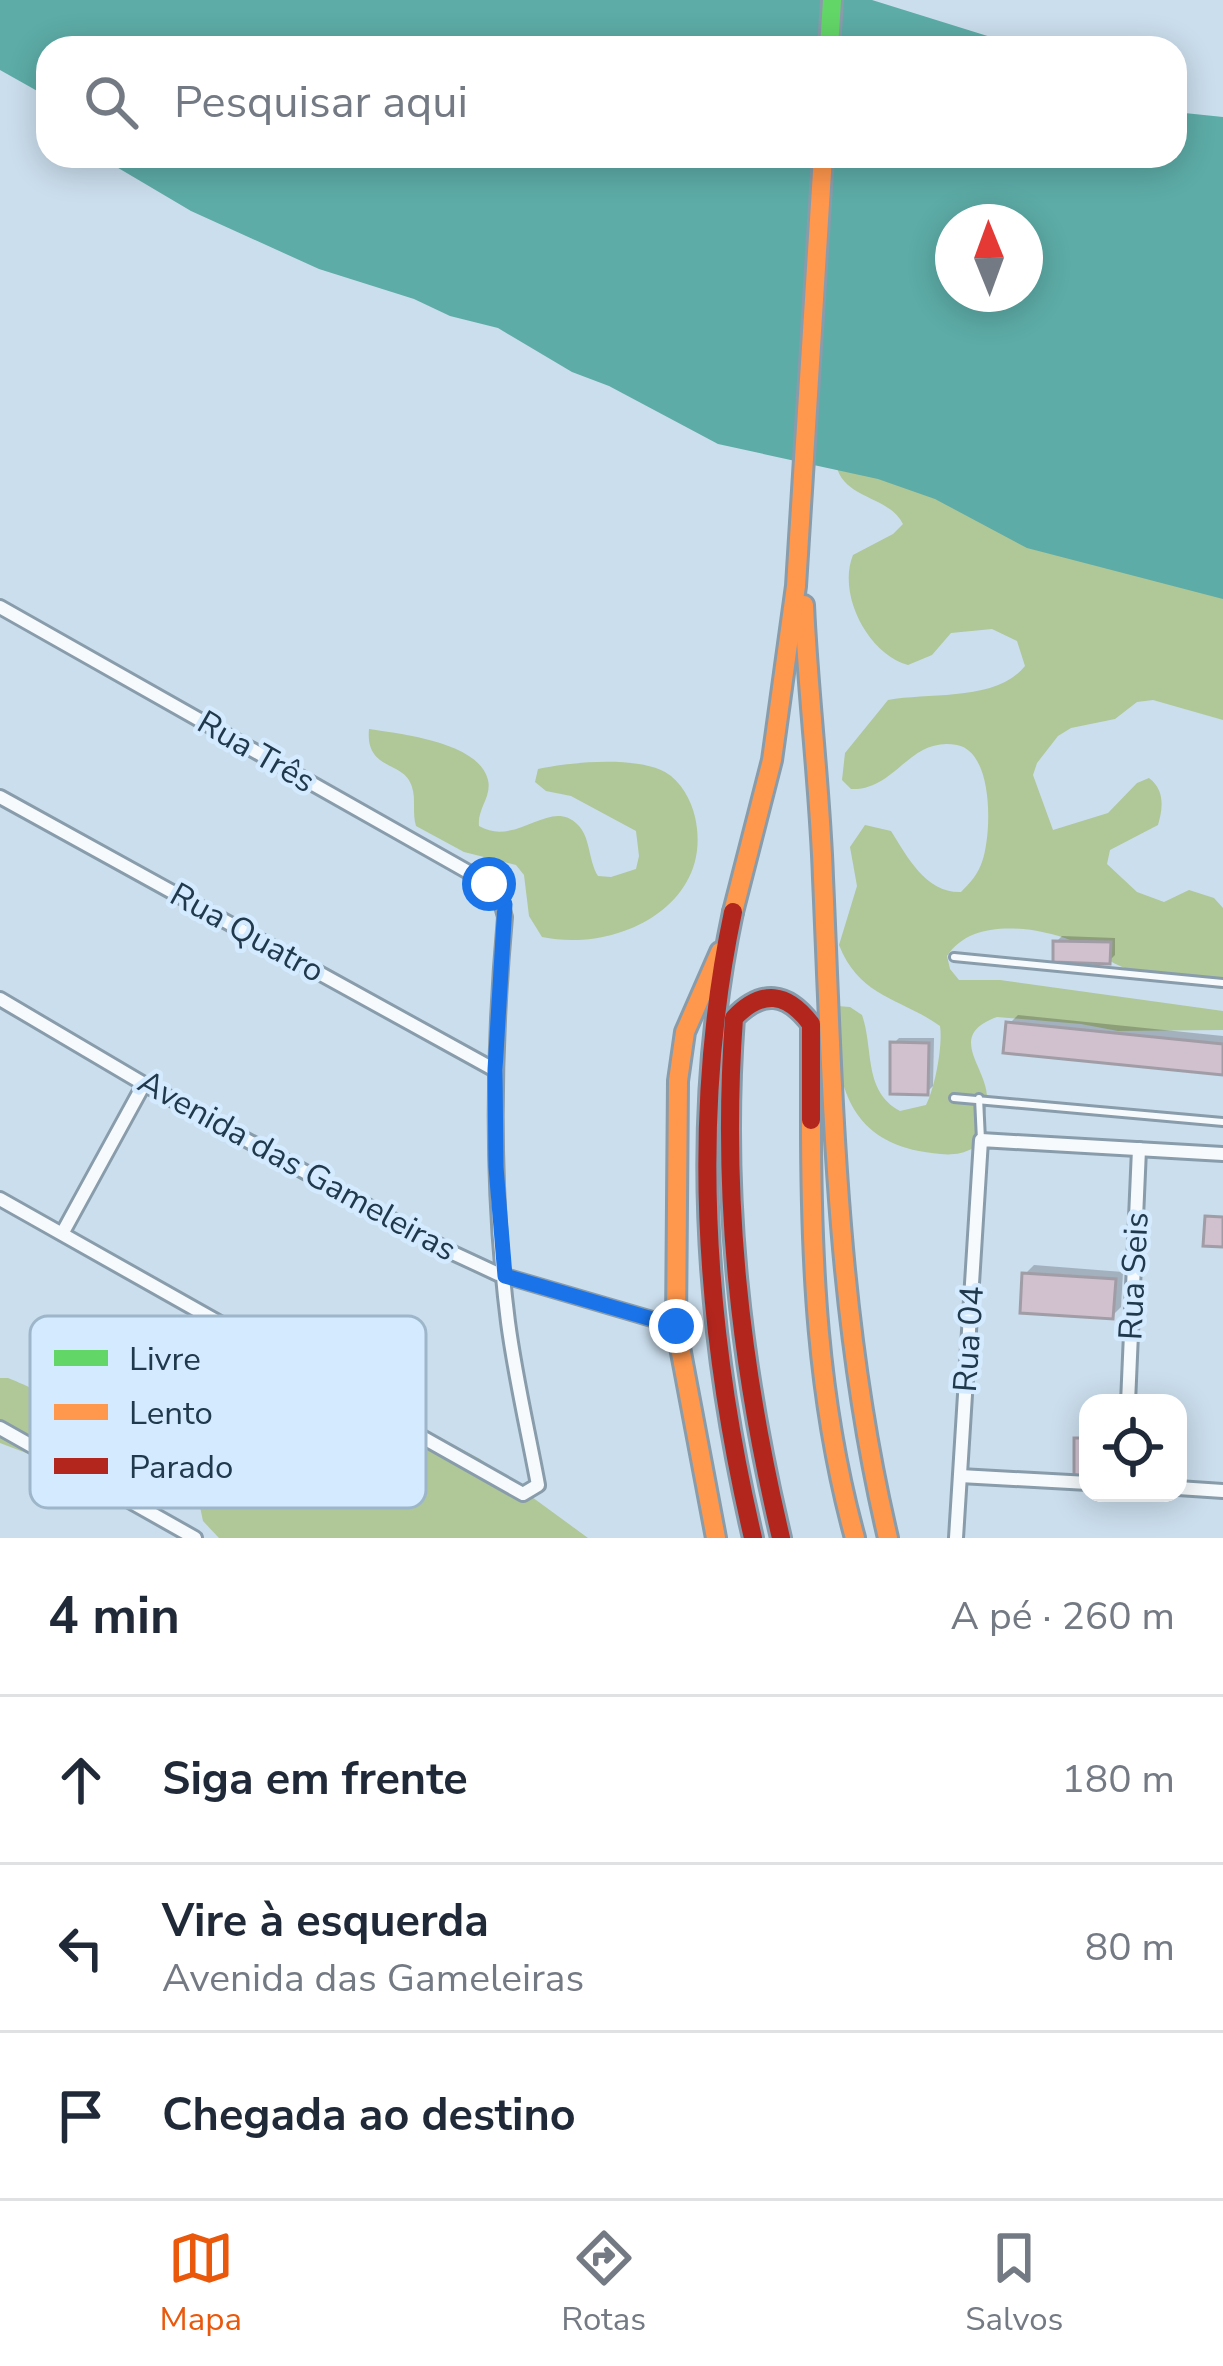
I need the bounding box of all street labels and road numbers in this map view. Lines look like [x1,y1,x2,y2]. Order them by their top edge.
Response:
street label: Rua Três [189,700,323,804]
street label: Rua Quatro [162,872,332,994]
street label: Avenida das Gameleiras [130,1060,464,1272]
street label: Rua Seis [1108,1211,1160,1341]
street label: Rua 04 [943,1284,995,1394]

